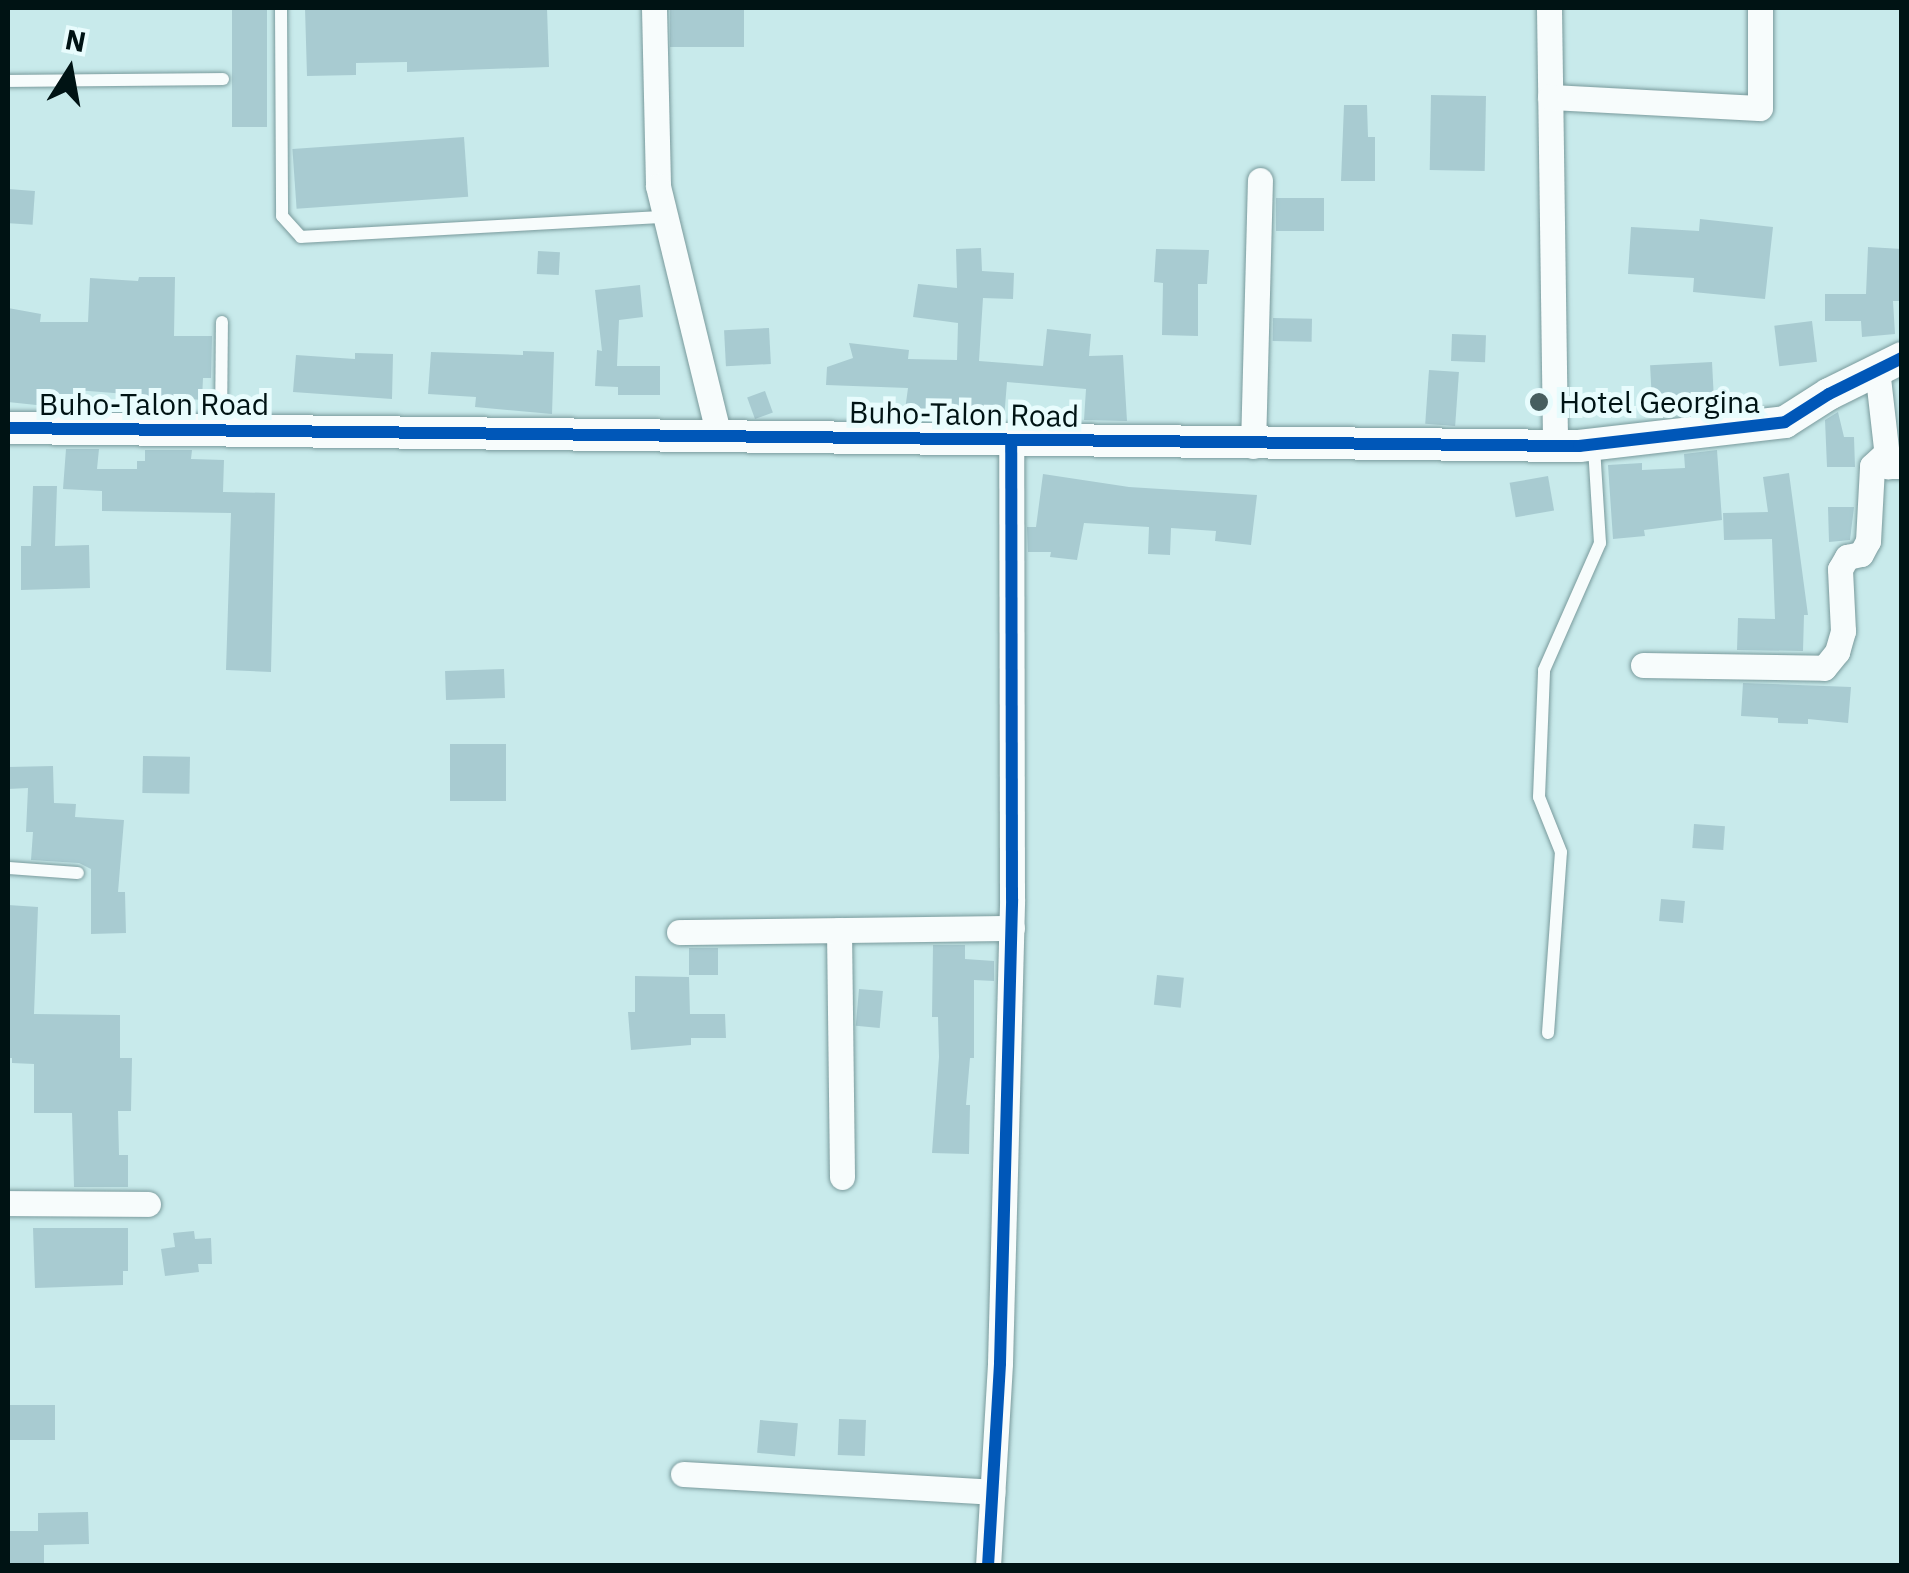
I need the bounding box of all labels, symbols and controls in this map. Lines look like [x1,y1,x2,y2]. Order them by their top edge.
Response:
north arrow [20,20,120,120]
text: N [62,20,89,60]
place label: Hotel Georgina [1559,384,1760,420]
street label: Buho-Talon Road [39,386,269,422]
marker: Hotel Georgina [1528,391,1550,413]
street label: Buho-Talon Road [849,394,1079,434]

